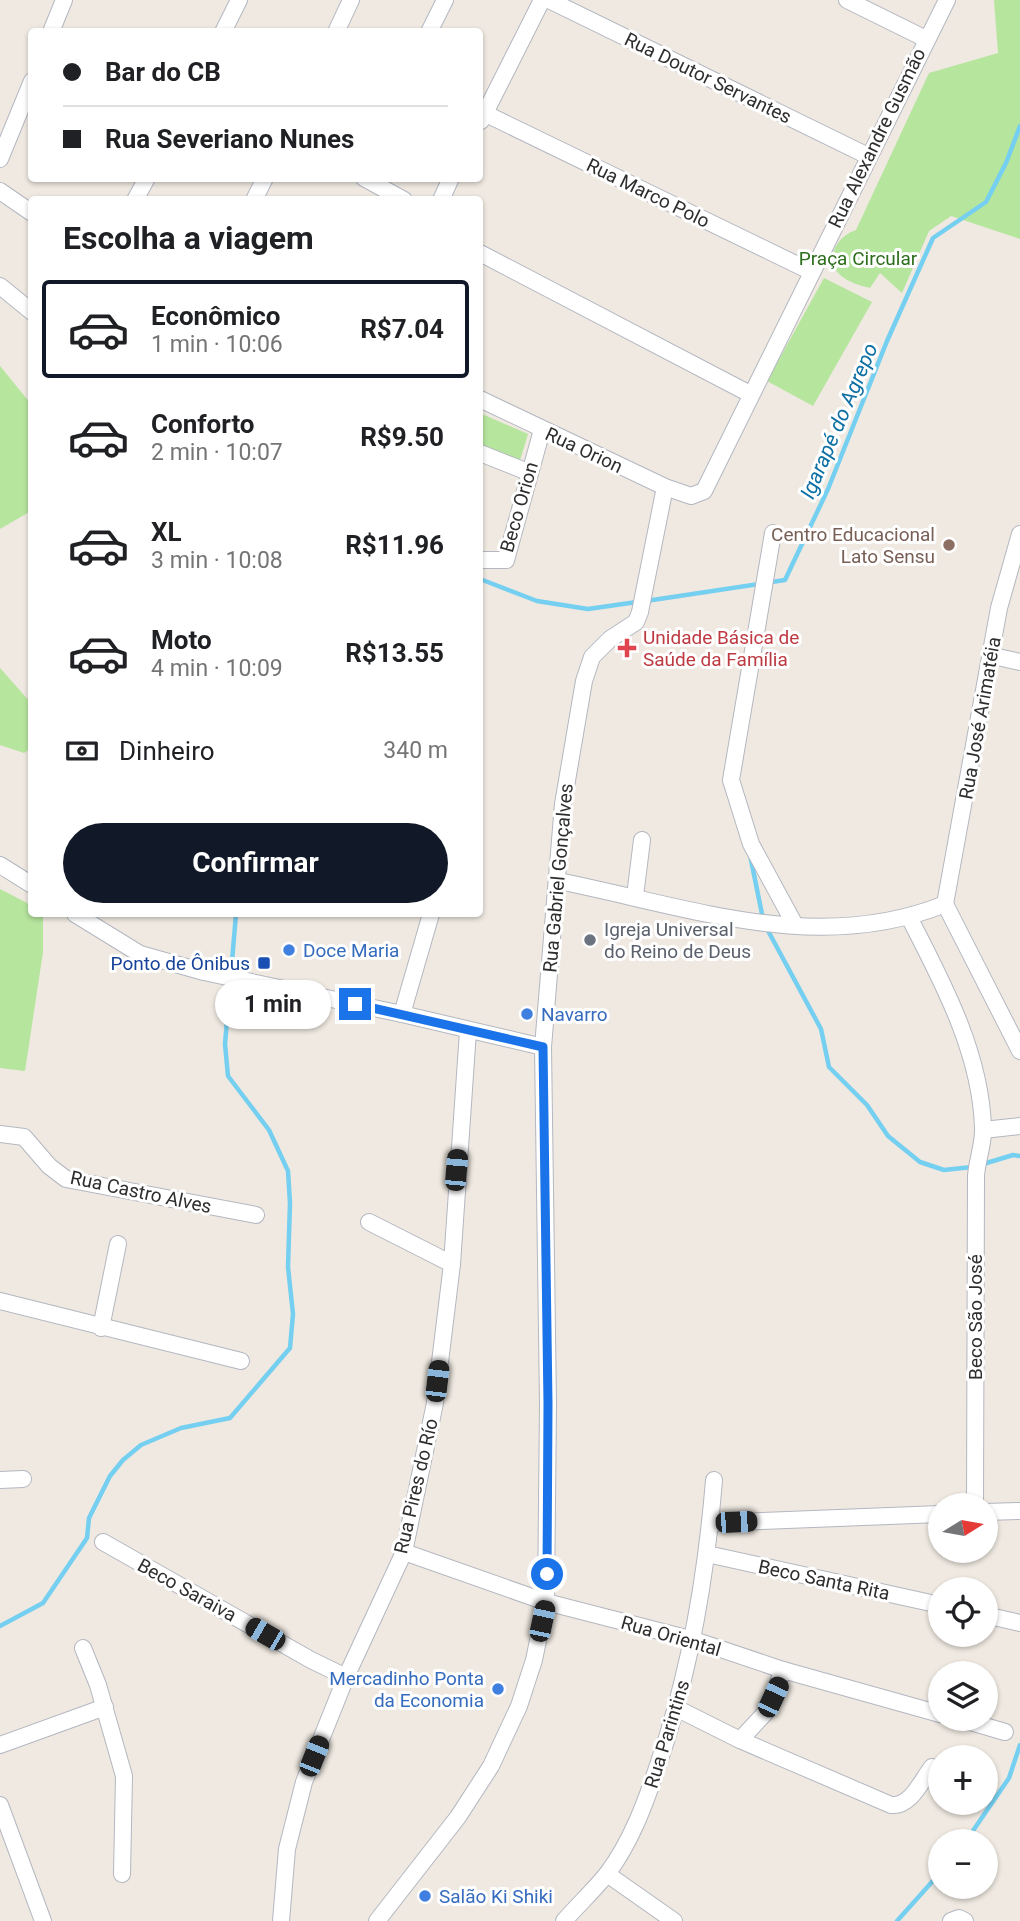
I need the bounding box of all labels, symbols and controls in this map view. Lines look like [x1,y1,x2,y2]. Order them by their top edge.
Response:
street label: Rua Doutor Servantes [621,28,795,128]
street label: Rua Alexandre Gusmão [823,44,931,232]
text: Bar do CB [105,57,221,87]
text: Rua Severiano Nunes [105,124,354,154]
street label: Rua Marco Polo [583,153,713,233]
text: Escolha a viagem [63,219,314,257]
park label: Praça Circular [799,247,918,270]
icon: car [67,298,130,361]
text: Econômico [151,301,280,331]
text: R$7.04 [360,314,444,344]
text: 1 min · 10:06 [151,331,283,358]
water label: Igarapé do Agrepo [795,340,883,502]
icon: car [67,406,130,469]
text: Conforto [151,409,255,439]
text: R$9.50 [360,422,444,452]
street label: Rua Orion [542,422,626,478]
text: 2 min · 10:07 [151,439,283,466]
street label: Beco Orion [495,459,543,555]
icon: car [67,514,130,577]
text: XL [151,517,182,547]
place label: Centro Educacional Lato Sensu [771,523,935,568]
text: R$11.96 [345,530,444,560]
marker: Centro Educacional Lato Sensu [941,537,957,553]
text: 3 min · 10:08 [151,547,283,574]
icon: car [67,622,130,685]
text: Moto [151,625,212,655]
place label: Unidade Básica de Saúde da Família [643,626,799,671]
street label: Rua José Arimatéia [954,635,1006,801]
text: R$13.55 [345,638,444,668]
marker: Unidade Básica de Saúde da Família [617,638,637,658]
text: 4 min · 10:09 [151,655,283,682]
icon: cash [63,732,101,770]
text: Dinheiro [119,736,215,766]
text: 340 m [383,737,448,764]
street label: Rua Gabriel Gonçalves [538,782,578,974]
button: Confirmar [63,823,448,903]
place label: Igreja Universal do Reino de Deus [604,918,751,963]
marker: Igreja Universal do Reino de Deus [582,932,598,948]
place label: Doce Maria [303,939,399,962]
marker: Doce Maria [281,942,297,958]
place label: Ponto de Ônibus [111,952,250,975]
marker: Ponto de Ônibus [256,955,272,971]
callout: 1 min [215,979,330,1028]
route end [339,988,371,1020]
text: 1 min [244,991,302,1018]
place label: Navarro [541,1003,608,1026]
marker: Navarro [519,1006,535,1022]
car [444,1148,469,1192]
street label: Rua Castro Alves [68,1166,214,1218]
street label: Beco São José [964,1254,987,1380]
car [425,1359,450,1403]
street label: Rua Pires do Río [389,1416,443,1556]
north arrow [928,1493,998,1563]
map controls [928,1493,998,1899]
car [715,1511,758,1533]
street label: Beco Saraiva [134,1553,240,1627]
street label: Beco Santa Rita [756,1555,892,1605]
route start [531,1558,563,1590]
button: locate [928,1577,998,1647]
car [528,1598,557,1644]
street label: Rua Oriental [618,1611,724,1661]
car [242,1614,289,1654]
button: layers [928,1661,998,1731]
place label: Mercadinho Ponta da Economia [329,1667,484,1712]
car [755,1674,792,1720]
street label: Rua Parintins [640,1677,694,1791]
marker: Mercadinho Ponta da Economia [490,1681,506,1697]
car [297,1733,332,1779]
button: + [928,1745,998,1815]
button: − [928,1829,998,1899]
place label: Salão Ki Shiki [439,1885,553,1908]
marker: Salão Ki Shiki [417,1888,433,1904]

